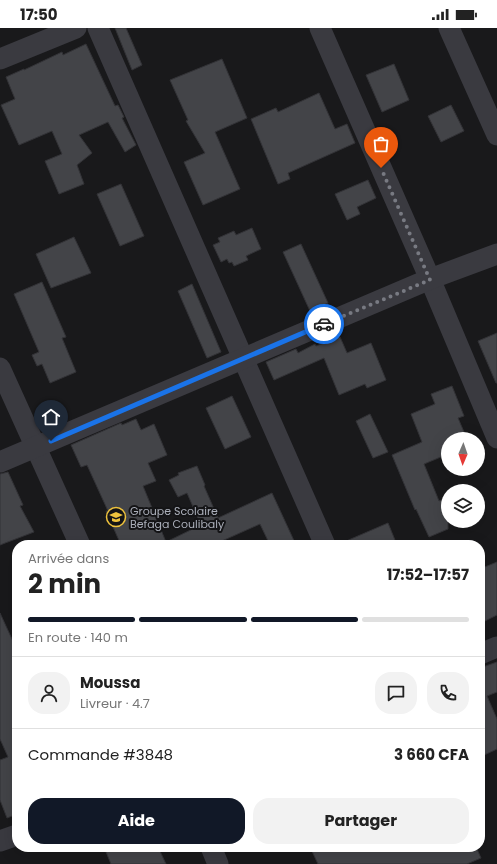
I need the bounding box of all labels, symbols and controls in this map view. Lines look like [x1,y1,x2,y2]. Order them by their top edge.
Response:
text: 17:50 [20,4,57,25]
pin [364,127,398,168]
icon: bag [370,133,392,155]
courier [304,304,344,344]
icon: car [313,313,335,335]
pin [34,400,68,441]
icon: home [40,406,62,428]
north arrow [441,432,485,476]
map controls [441,432,485,528]
button: layers [441,484,485,528]
place label: Groupe Scolaire Befaga Coulibaly [130,503,225,532]
school or university icon: Groupe Scolaire Befaga Coulibaly [105,506,127,528]
text: Arrivée dans [28,549,109,568]
text: 17:52–17:57 [387,564,469,585]
text: 2 min [28,566,101,602]
text: En route · 140 m [28,628,128,647]
button: person [28,672,70,714]
text: Moussa [80,672,140,693]
button: chat [375,672,417,714]
button: phone [427,672,469,714]
text: Livreur · 4.7 [80,694,150,713]
text: Commande #3848 [28,744,173,765]
text: 3 660 CFA [394,744,469,765]
button: Aide [28,798,245,844]
button: Partager [253,798,469,844]

